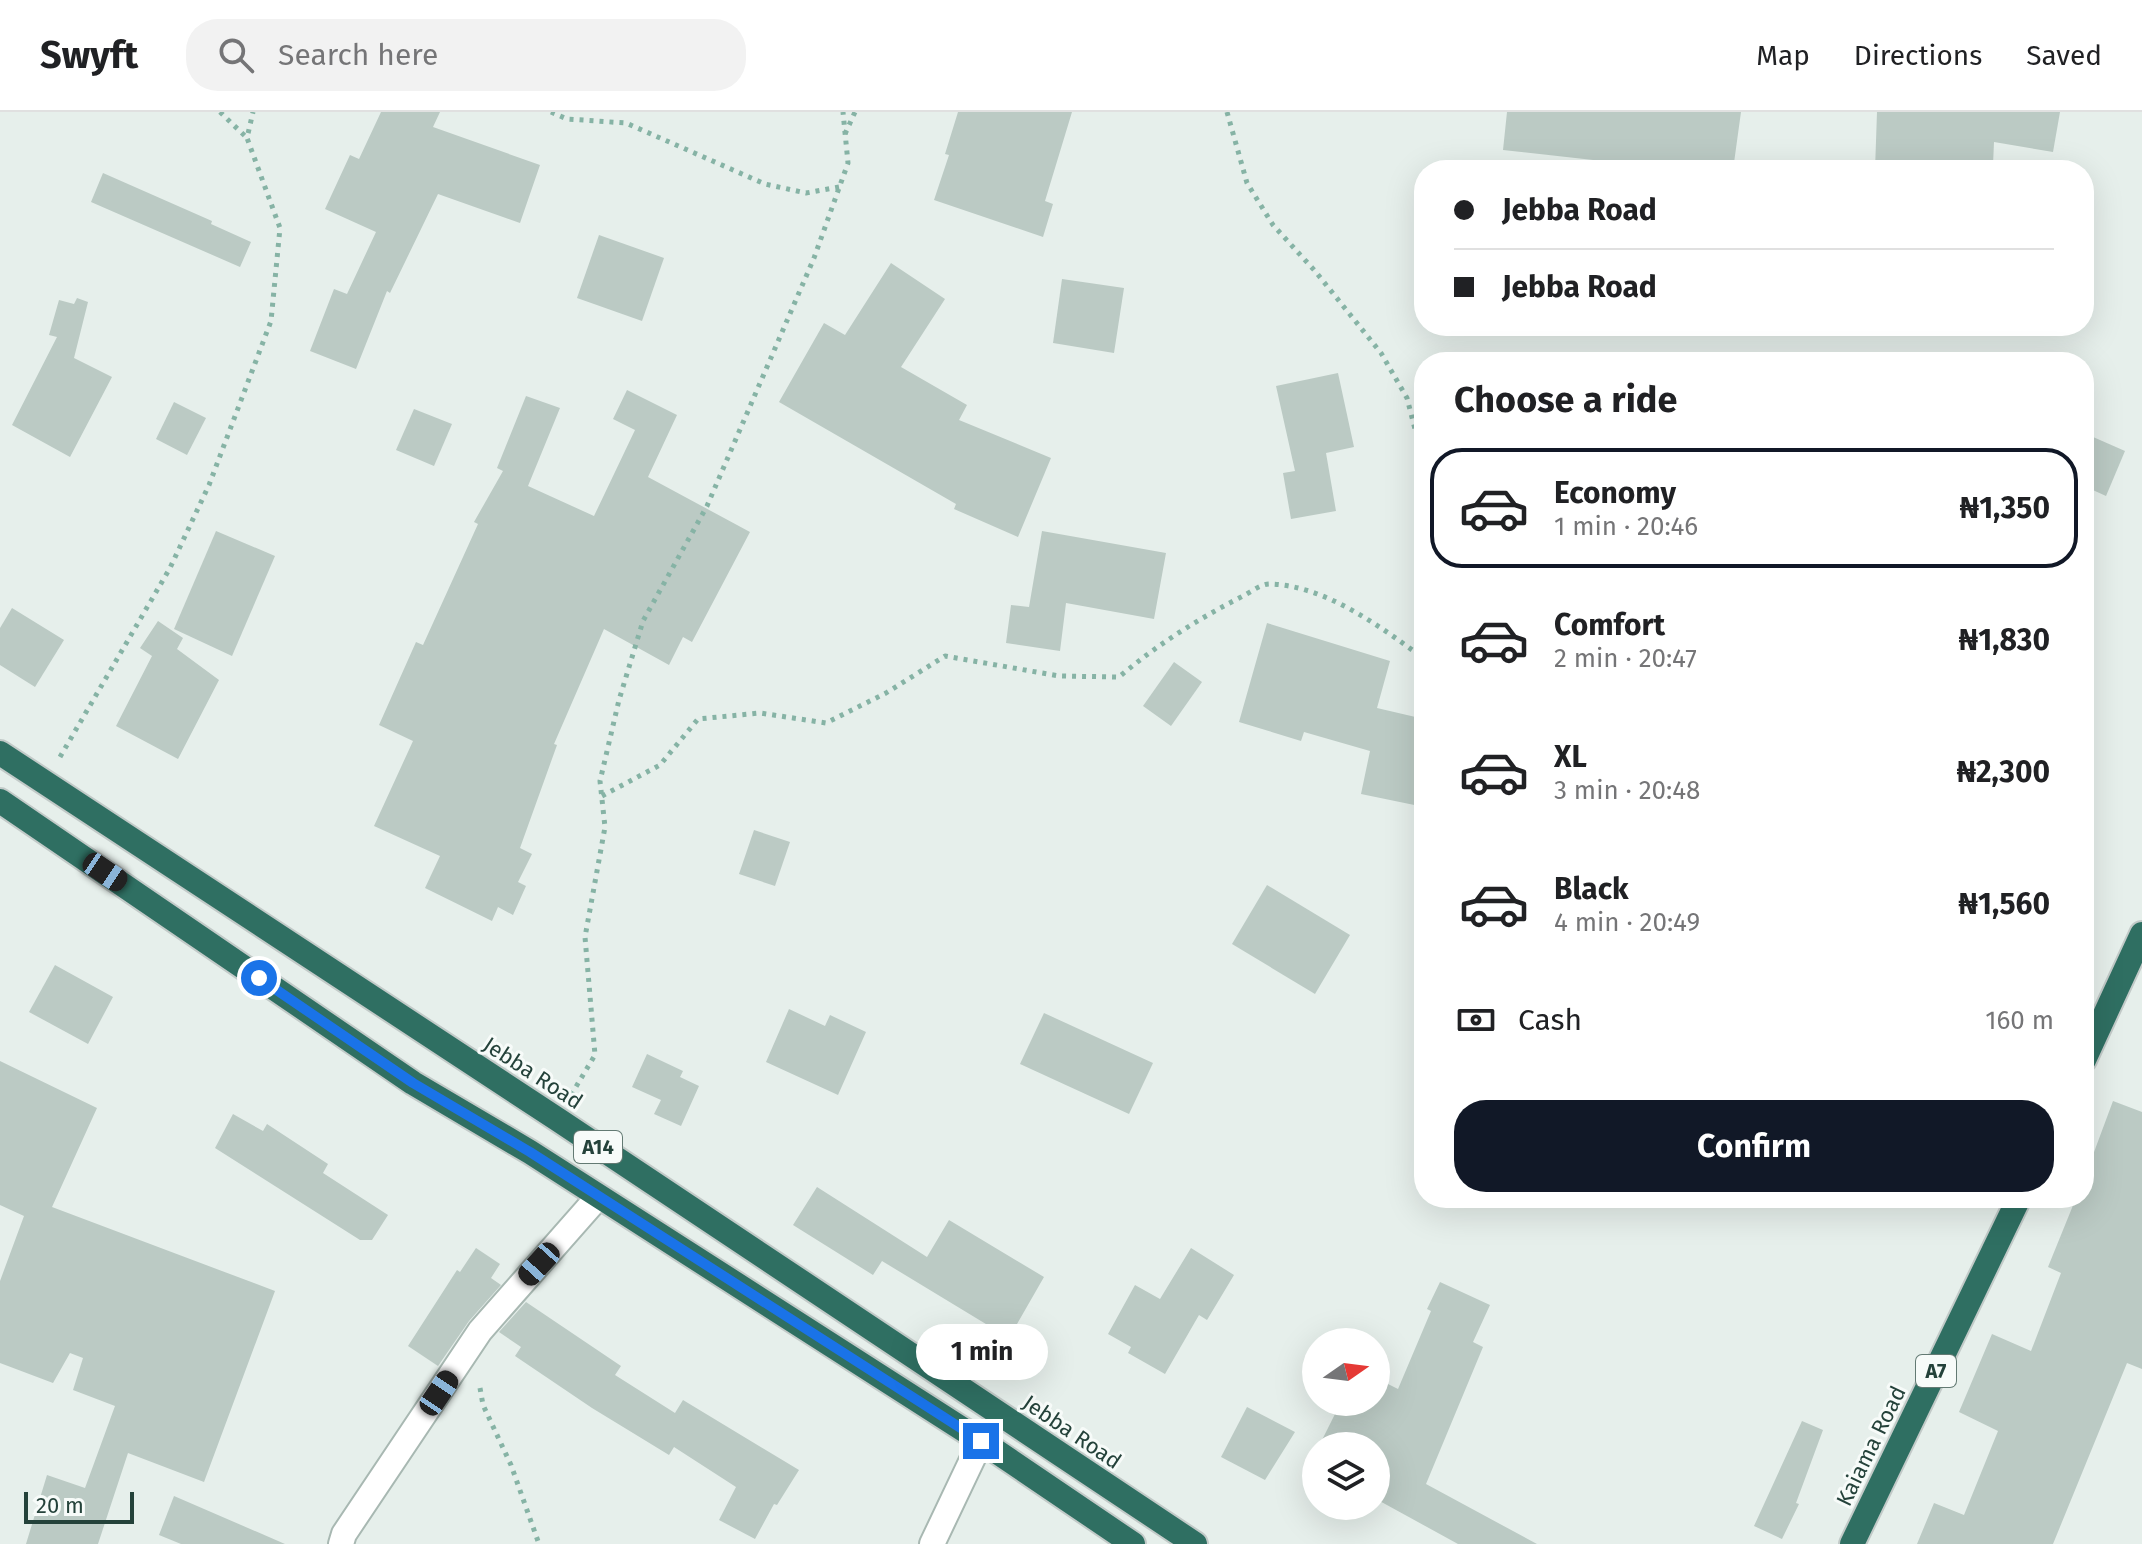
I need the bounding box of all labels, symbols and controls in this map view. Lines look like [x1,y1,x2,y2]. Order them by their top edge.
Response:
search box [186,19,746,91]
text: Swyft [40,32,138,78]
icon: search [214,33,258,77]
text: Search here [278,37,438,73]
text: Map [1756,39,1810,72]
text: Directions [1854,39,1982,72]
text: Saved [2026,39,2102,72]
text: Jebba Road [1502,192,1657,228]
text: Jebba Road [1502,269,1657,305]
text: Choose a ride [1454,378,1677,422]
icon: car [1458,472,1530,544]
text: Economy [1554,475,1676,511]
text: ₦1,350 [1959,490,2050,526]
text: 1 min · 20:46 [1554,511,1698,542]
icon: car [1458,604,1530,676]
text: Comfort [1554,607,1665,643]
text: ₦1,830 [1959,622,2050,658]
text: 2 min · 20:47 [1554,643,1697,674]
icon: car [1458,736,1530,808]
text: XL [1554,739,1587,775]
text: ₦2,300 [1956,754,2050,790]
text: 3 min · 20:48 [1554,775,1700,806]
car [78,849,132,895]
icon: car [1458,868,1530,940]
text: Black [1554,871,1629,907]
text: ₦1,560 [1958,886,2050,922]
text: 4 min · 20:49 [1554,907,1700,938]
route start [241,960,277,996]
icon: cash [1454,998,1498,1042]
text: Cash [1518,1002,1582,1038]
text: 160 m [1985,1005,2054,1036]
street label: Jebba Road [478,1031,588,1115]
button: Confirm [1454,1100,2054,1192]
road number: A14 [574,1131,622,1163]
car [514,1238,564,1290]
callout: 1 min [915,1325,1047,1381]
north arrow [1302,1328,1390,1416]
map controls [1302,1328,1390,1520]
text: 1 min [951,1336,1013,1367]
road number: A7 [1916,1355,1956,1387]
car [416,1366,462,1420]
street label: Kaiama Road [1830,1382,1912,1510]
street label: Jebba Road [1018,1389,1126,1475]
route end [963,1423,999,1459]
button: layers [1302,1432,1390,1520]
scale bar [24,1488,134,1524]
text: 20 m [36,1492,84,1519]

